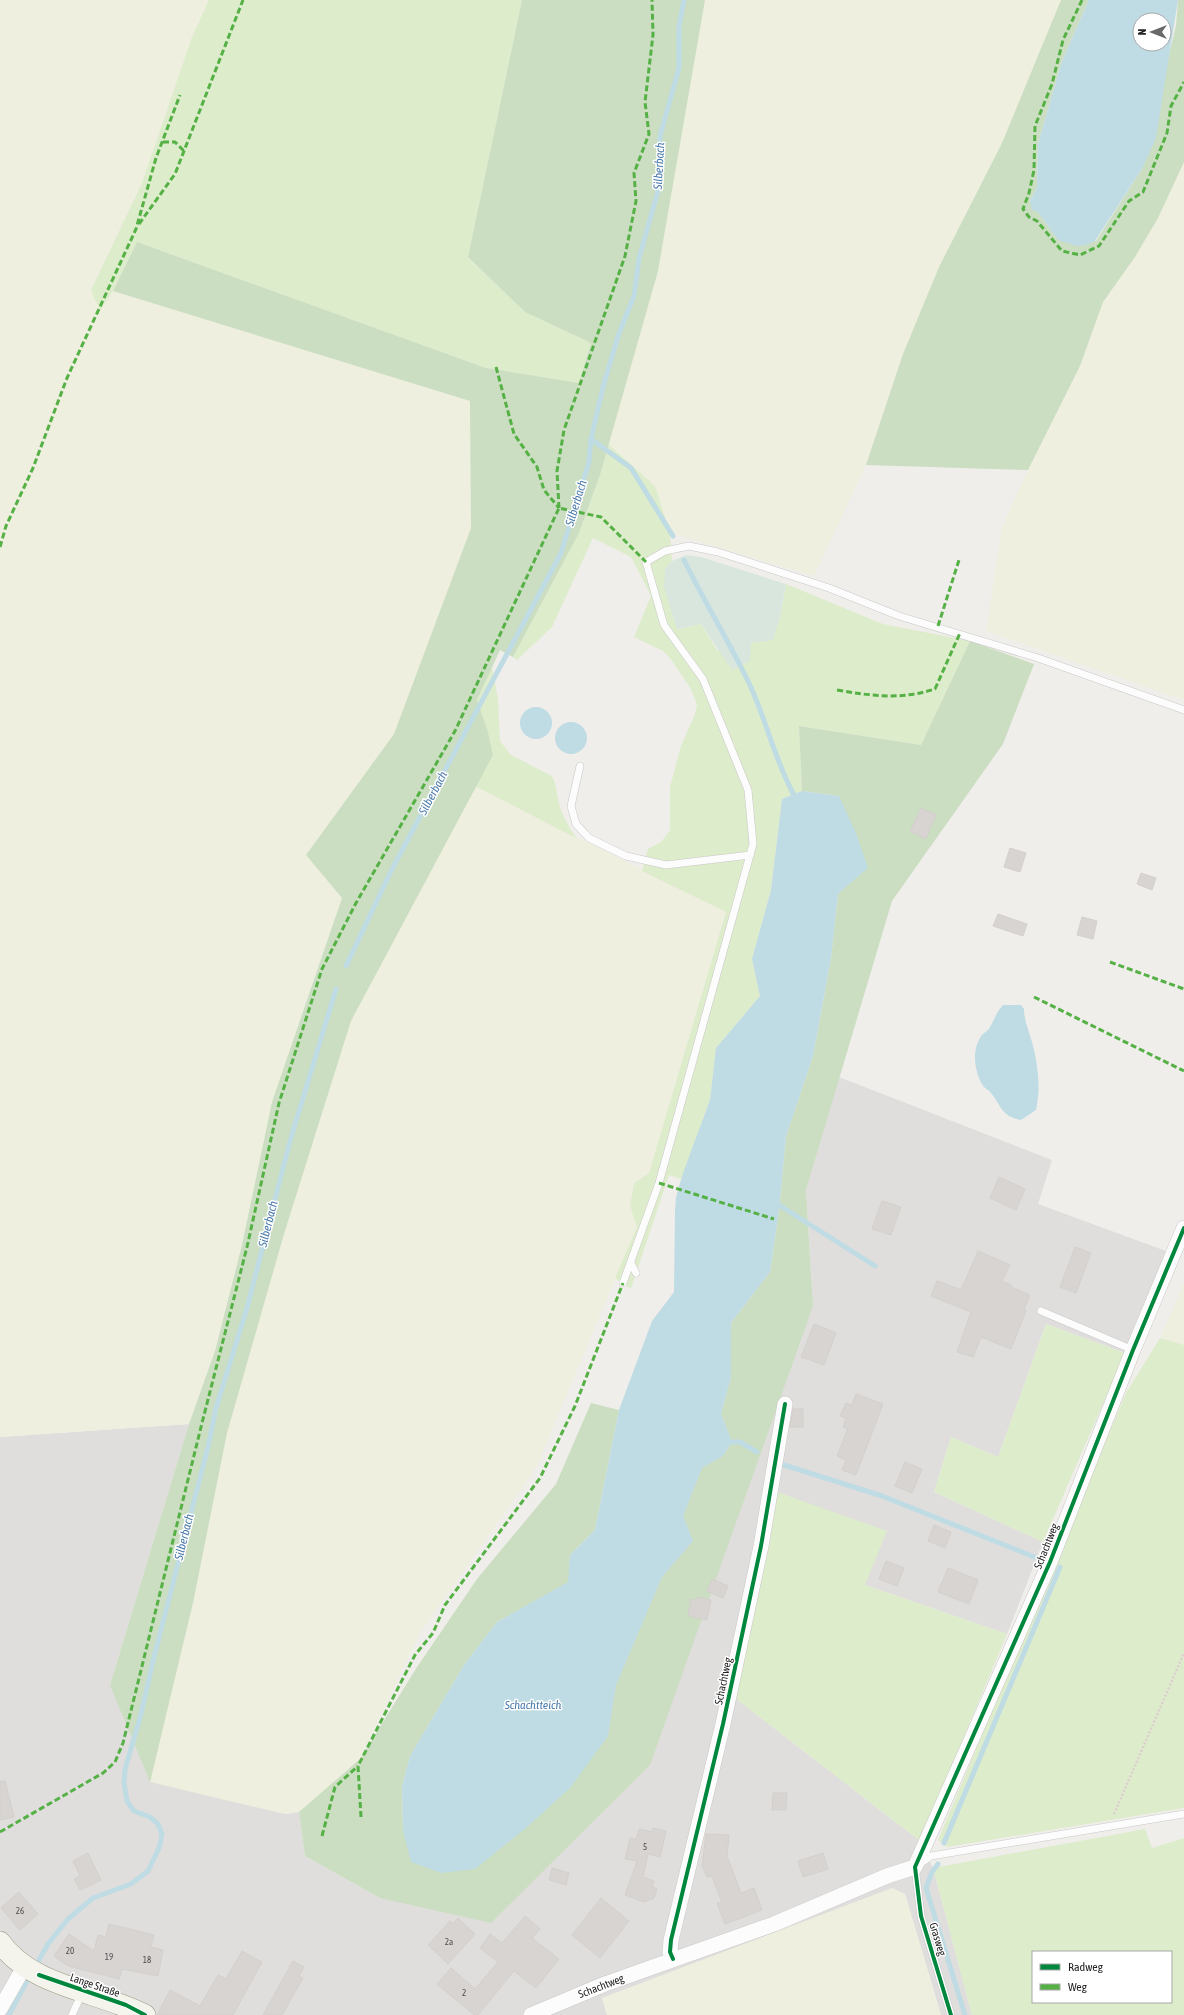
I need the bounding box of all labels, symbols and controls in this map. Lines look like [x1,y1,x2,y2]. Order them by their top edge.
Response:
north arrow [1132,12,1172,52]
text: N [1136,29,1148,35]
water label: Silberbach [651,142,667,191]
water label: Silberbach [562,478,590,529]
water label: Silberbach [415,769,450,818]
water label: Silberbach [255,1199,281,1250]
water label: Silberbach [171,1512,197,1563]
street label: Schachtweg [1031,1521,1061,1570]
street label: Schachtweg [712,1656,734,1706]
water label: Schachtteich [504,1698,561,1712]
house number: 5 [643,1842,647,1852]
house number: 26 [16,1906,24,1916]
street label: Grasweg [927,1921,949,1957]
house number: 2a [445,1937,453,1947]
house number: 20 [66,1946,74,1956]
legend [1032,1951,1172,2003]
house number: 19 [105,1952,113,1962]
house number: 18 [143,1955,151,1965]
text: Radweg [1068,1960,1104,1974]
street label: Lange Straße [69,1971,121,1999]
street label: Schachtweg [576,1972,626,2000]
text: Weg [1068,1980,1088,1994]
house number: 2 [462,1988,466,1998]

